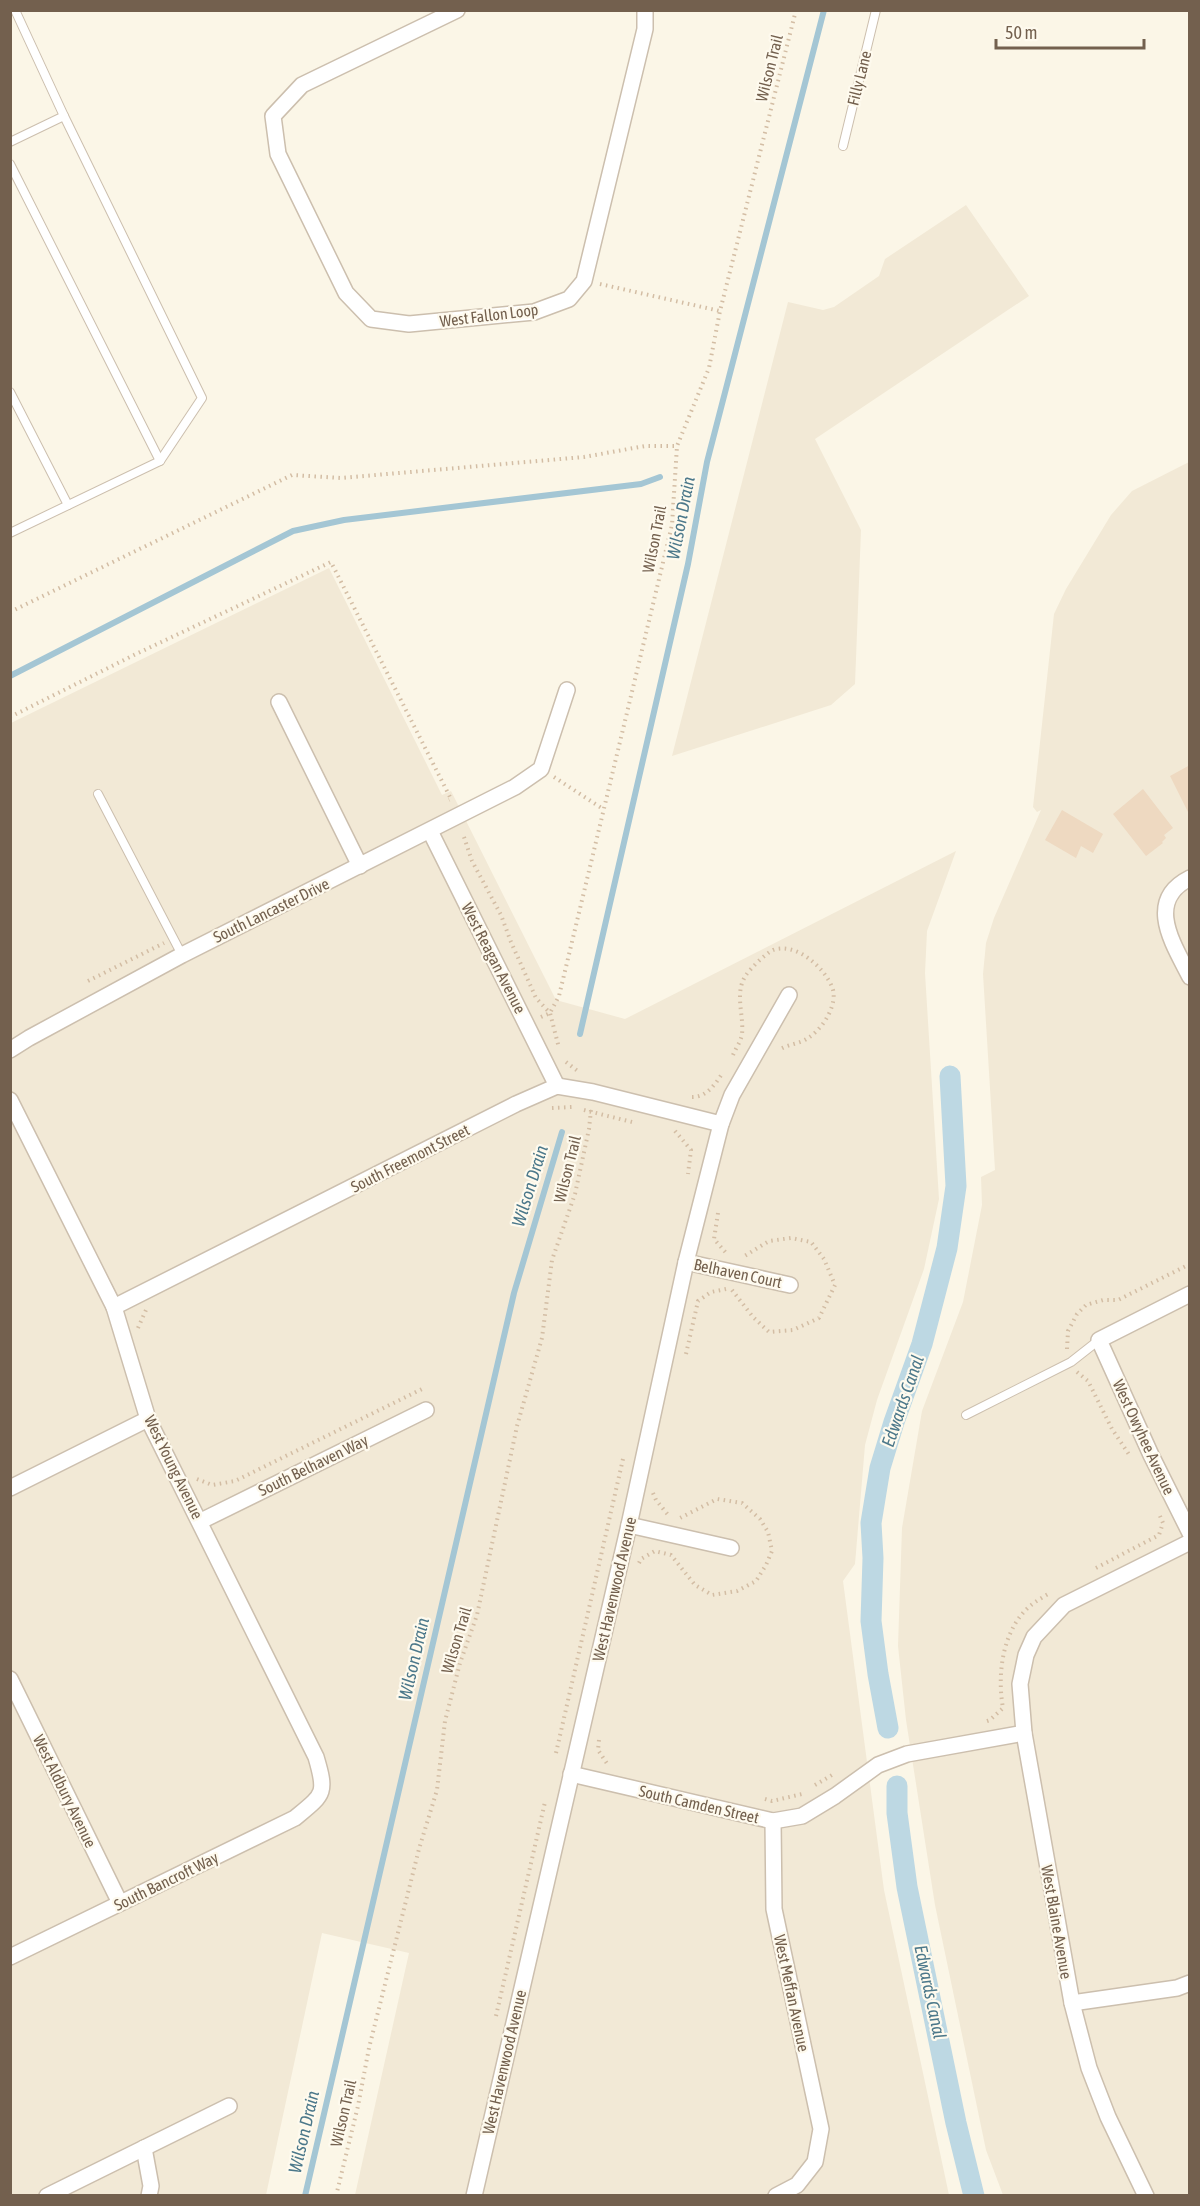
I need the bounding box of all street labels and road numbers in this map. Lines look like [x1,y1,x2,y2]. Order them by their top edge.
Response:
street label: Wilson Trail [752,32,786,103]
street label: Filly Lane [844,49,875,108]
street label: West Fallon Loop [439,300,539,331]
street label: Wilson Trail [639,503,670,574]
street label: South Lancaster Drive [210,874,332,946]
street label: West Reagan Avenue [457,900,530,1017]
street label: South Freemont Street [348,1120,473,1196]
street label: Wilson Trail [550,1133,584,1204]
street label: Belhaven Court [692,1255,784,1291]
street label: West Owyhee Avenue [1109,1377,1179,1498]
street label: West Young Avenue [140,1412,207,1522]
street label: South Belhaven Way [255,1431,372,1500]
street label: West Havenwood Avenue [589,1515,639,1663]
street label: Wilson Trail [437,1604,475,1675]
street label: West Aldbury Avenue [29,1732,100,1851]
street label: South Camden Street [637,1781,761,1827]
street label: South Bancroft Way [111,1848,222,1915]
street label: West Blaine Avenue [1038,1864,1076,1980]
street label: West Meffan Avenue [771,1933,813,2053]
street label: West Havenwood Avenue [479,1988,529,2136]
street label: Wilson Trail [327,2077,360,2148]

